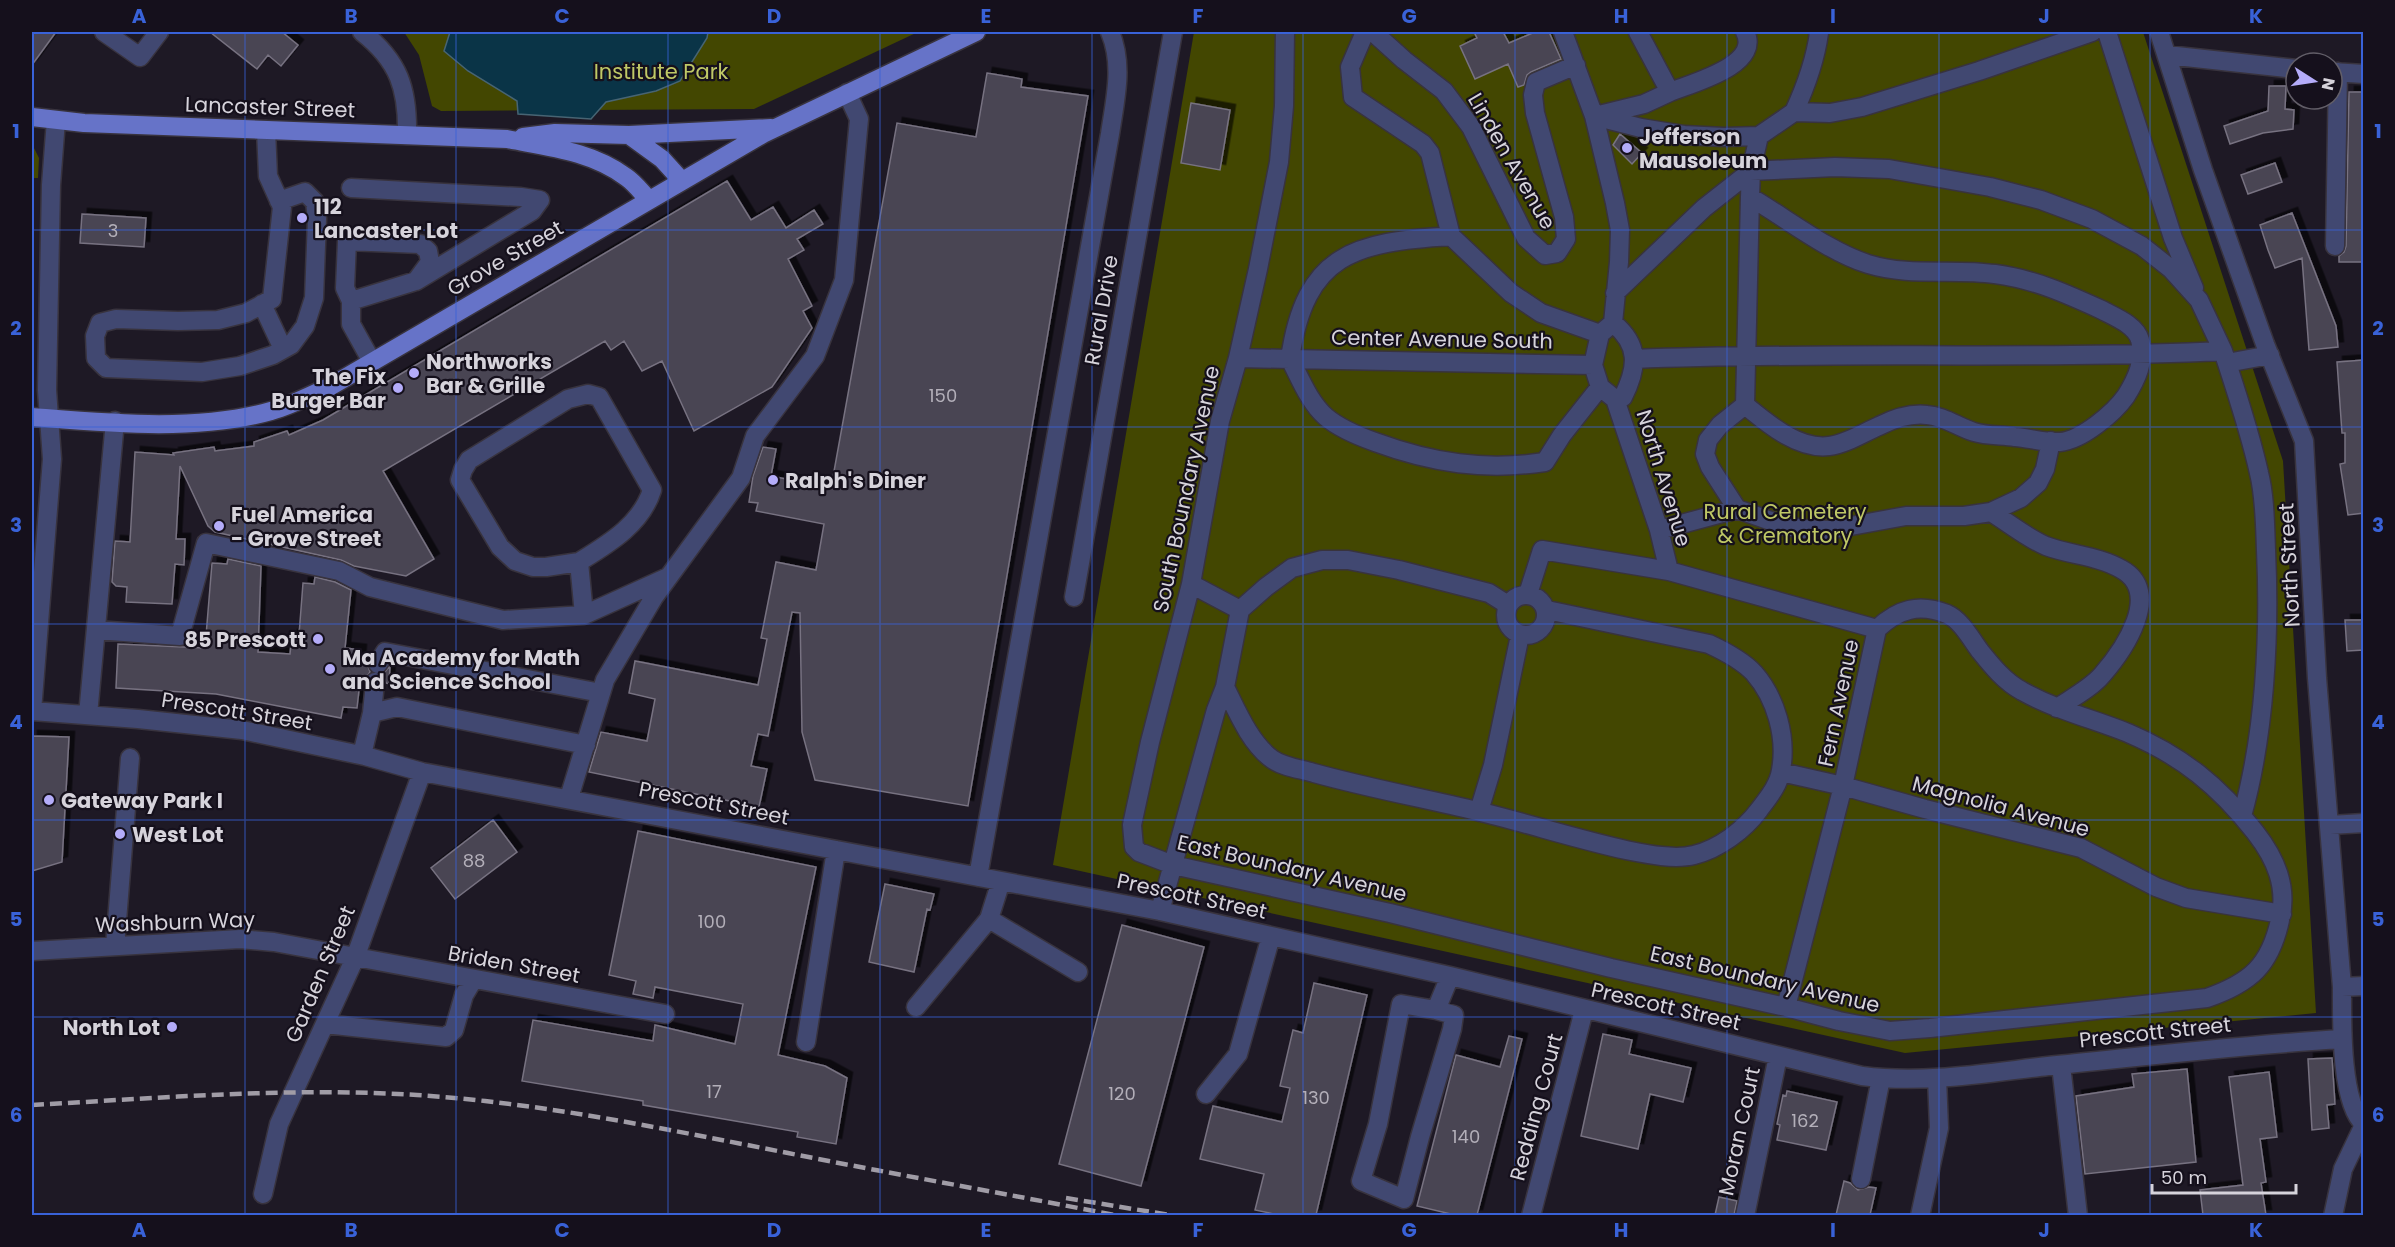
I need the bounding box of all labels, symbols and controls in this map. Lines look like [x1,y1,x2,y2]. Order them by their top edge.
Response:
text: A [132,2,147,30]
text: B [344,2,358,30]
text: C [554,2,570,30]
text: D [767,2,781,30]
text: E [981,2,991,30]
text: F [1193,2,1204,30]
text: G [1401,2,1417,30]
text: H [1614,2,1628,30]
text: I [1830,2,1836,30]
text: J [2038,2,2050,30]
text: K [2249,2,2263,30]
north arrow [2284,51,2344,111]
park label: Institute Park [594,57,729,86]
text: N [2316,76,2341,92]
street label: Linden Avenue [1461,88,1563,234]
street label: Lancaster Street [184,90,356,124]
text: 1 [12,117,20,145]
text: 1 [2374,117,2382,145]
place label: Jefferson Mausoleum [1639,122,1767,175]
marker: Jefferson Mausoleum [1620,141,1634,155]
place label: 112 Lancaster Lot [314,192,458,245]
marker: 112 Lancaster Lot [295,211,309,225]
street label: Grove Street [442,213,568,303]
house number: 3 [108,218,118,243]
street label: Rural Drive [1077,252,1125,368]
text: 2 [10,314,22,342]
text: 2 [2372,314,2384,342]
street label: Center Avenue South [1331,323,1553,355]
place label: Northworks Bar & Grille [426,347,552,400]
place label: The Fix Burger Bar [271,362,387,415]
street label: South Boundary Avenue [1146,363,1226,615]
marker: Northworks Bar & Grille [407,366,421,380]
marker: The Fix Burger Bar [391,381,405,395]
house number: 150 [929,383,957,408]
street label: North Avenue [1629,406,1699,550]
place label: Ralph's Diner [785,466,926,495]
marker: Ralph's Diner [766,473,780,487]
park label: Rural Cemetery & Crematory [1703,497,1867,550]
place label: Fuel America - Grove Street [231,500,381,553]
street label: North Street [2271,502,2307,628]
text: 3 [10,511,22,539]
text: 3 [2372,511,2384,539]
marker: Fuel America - Grove Street [212,519,226,533]
place label: 85 Prescott [184,625,306,654]
marker: 85 Prescott [311,632,325,646]
street label: Fern Avenue [1810,637,1866,769]
place label: Ma Academy for Math and Science School [342,643,580,696]
marker: Ma Academy for Math and Science School [323,662,337,676]
street label: Prescott Street [159,685,315,737]
text: 4 [9,708,23,736]
text: 4 [2371,708,2385,736]
street label: Magnolia Avenue [1909,768,2093,844]
street label: Prescott Street [636,774,792,832]
place label: Gateway Park I [61,786,223,815]
marker: Gateway Park I [42,793,56,807]
place label: West Lot [132,820,224,849]
marker: West Lot [113,827,127,841]
street label: East Boundary Avenue [1174,827,1410,909]
house number: 88 [463,848,485,873]
street label: Prescott Street [1114,866,1270,926]
street label: Garden Street [278,901,362,1047]
text: 5 [10,905,23,933]
street label: Washburn Way [94,905,256,939]
text: 5 [2372,905,2385,933]
house number: 100 [698,909,726,934]
street label: Briden Street [446,938,582,990]
street label: East Boundary Avenue [1647,938,1883,1020]
street label: Prescott Street [1588,975,1744,1037]
street label: Prescott Street [2078,1010,2232,1054]
place label: North Lot [63,1013,160,1042]
marker: North Lot [165,1020,179,1034]
street label: Redding Court [1502,1030,1570,1184]
street label: Moran Court [1711,1064,1767,1198]
house number: 17 [706,1079,722,1104]
house number: 120 [1108,1081,1136,1106]
house number: 130 [1302,1085,1330,1110]
text: 6 [10,1101,22,1129]
text: 6 [2372,1101,2384,1129]
house number: 162 [1791,1108,1819,1133]
house number: 140 [1452,1124,1480,1149]
scale bar [2152,1157,2296,1195]
text: 50 m [2161,1165,2207,1190]
text: A [132,1216,147,1244]
text: B [344,1216,358,1244]
text: C [554,1216,570,1244]
text: D [767,1216,781,1244]
text: E [981,1216,991,1244]
text: F [1193,1216,1204,1244]
text: G [1401,1216,1417,1244]
text: H [1614,1216,1628,1244]
text: I [1830,1216,1836,1244]
text: J [2038,1216,2050,1244]
text: K [2249,1216,2263,1244]

